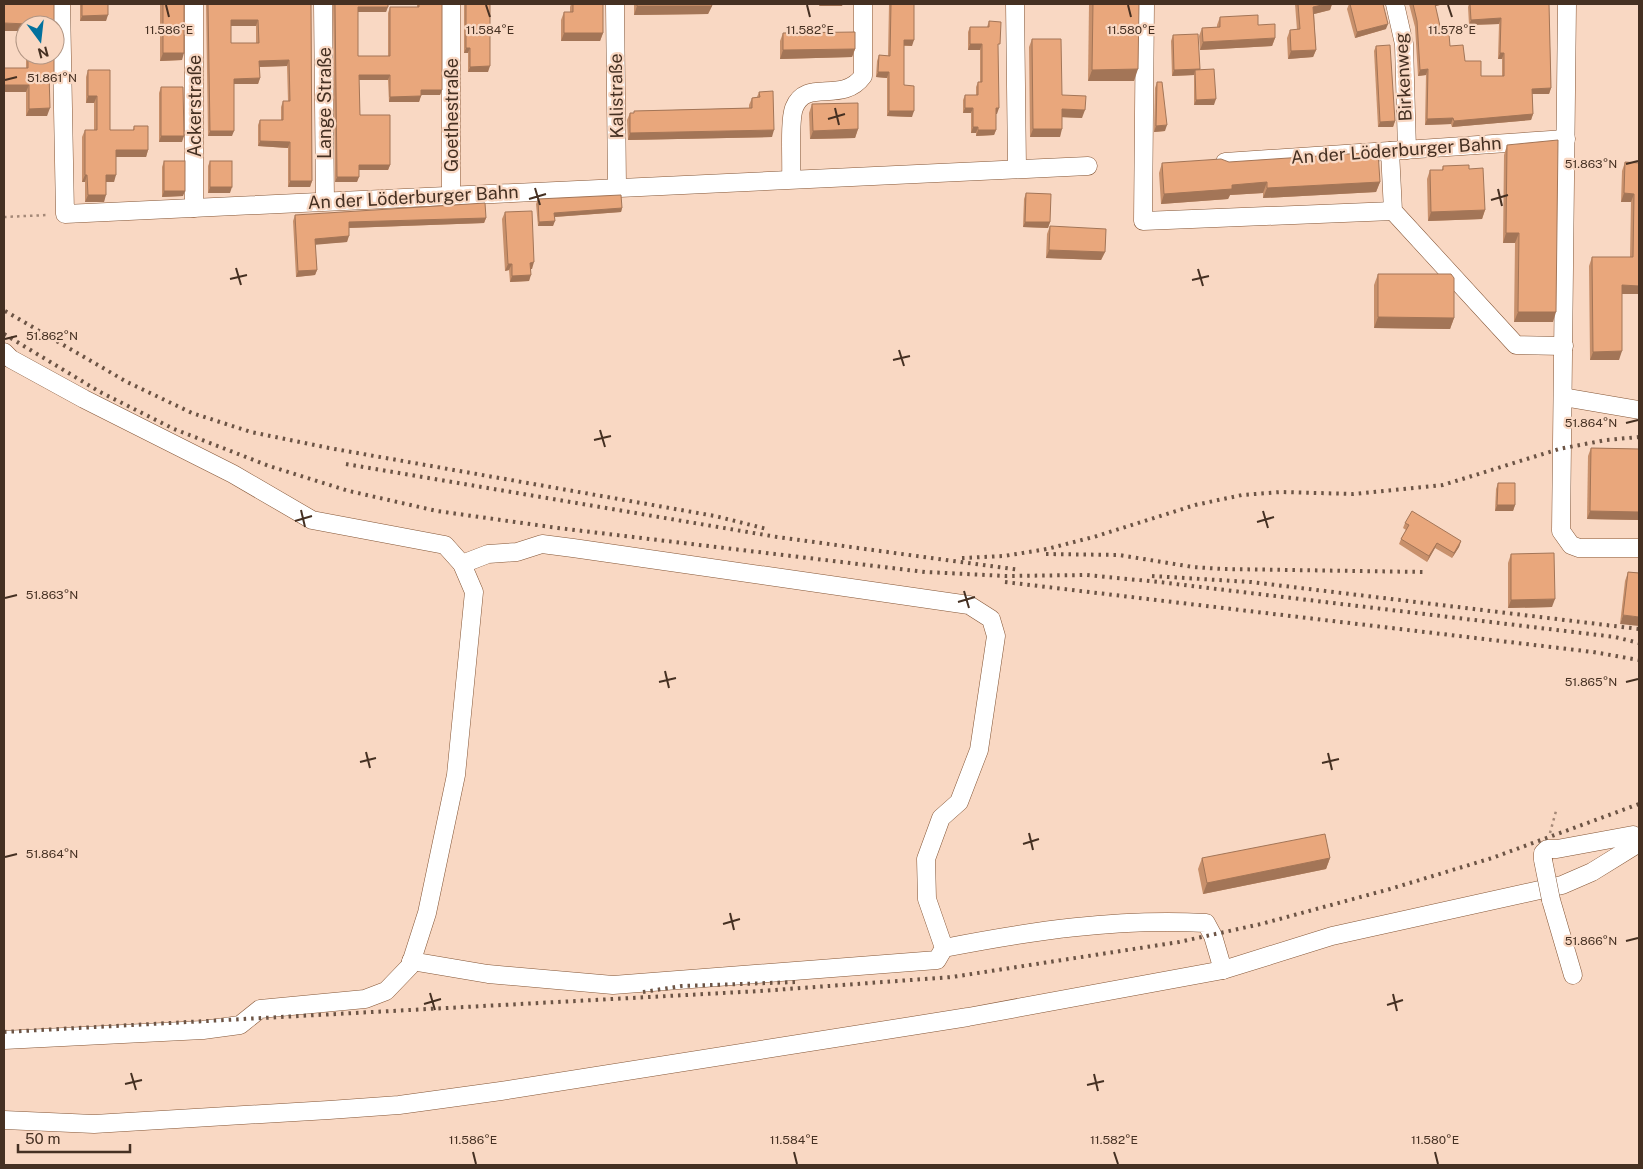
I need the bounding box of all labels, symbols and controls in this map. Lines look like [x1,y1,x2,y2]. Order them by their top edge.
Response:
north arrow [15,15,65,65]
text: 11.586°E [145,23,193,37]
text: 11.584°E [466,23,514,37]
text: 11.582°E [786,23,834,37]
text: 11.580°E [1107,23,1155,37]
text: 11.578°E [1428,23,1476,37]
street label: Birkenweg [1390,32,1416,122]
text: N [36,43,51,62]
street label: Lange Straße [314,47,335,159]
street label: Kalistraße [605,53,627,139]
street label: Ackerstraße [184,55,205,157]
street label: Goethestraße [441,58,462,172]
text: 51.861°N [27,71,77,85]
street label: An der Löderburger Bahn [1290,132,1502,168]
text: 51.863°N [1565,157,1617,171]
street label: An der Löderburger Bahn [307,181,519,213]
text: 51.862°N [26,329,78,343]
text: 51.864°N [1565,416,1617,430]
text: 51.863°N [26,588,78,602]
text: 51.865°N [1565,675,1617,689]
text: 51.864°N [26,847,78,861]
text: 51.866°N [1565,934,1617,948]
scale bar [18,1122,130,1154]
text: 50 m [25,1130,60,1147]
text: 11.586°E [449,1133,497,1147]
text: 11.584°E [770,1133,818,1147]
text: 11.582°E [1090,1133,1138,1147]
text: 11.580°E [1411,1133,1459,1147]

